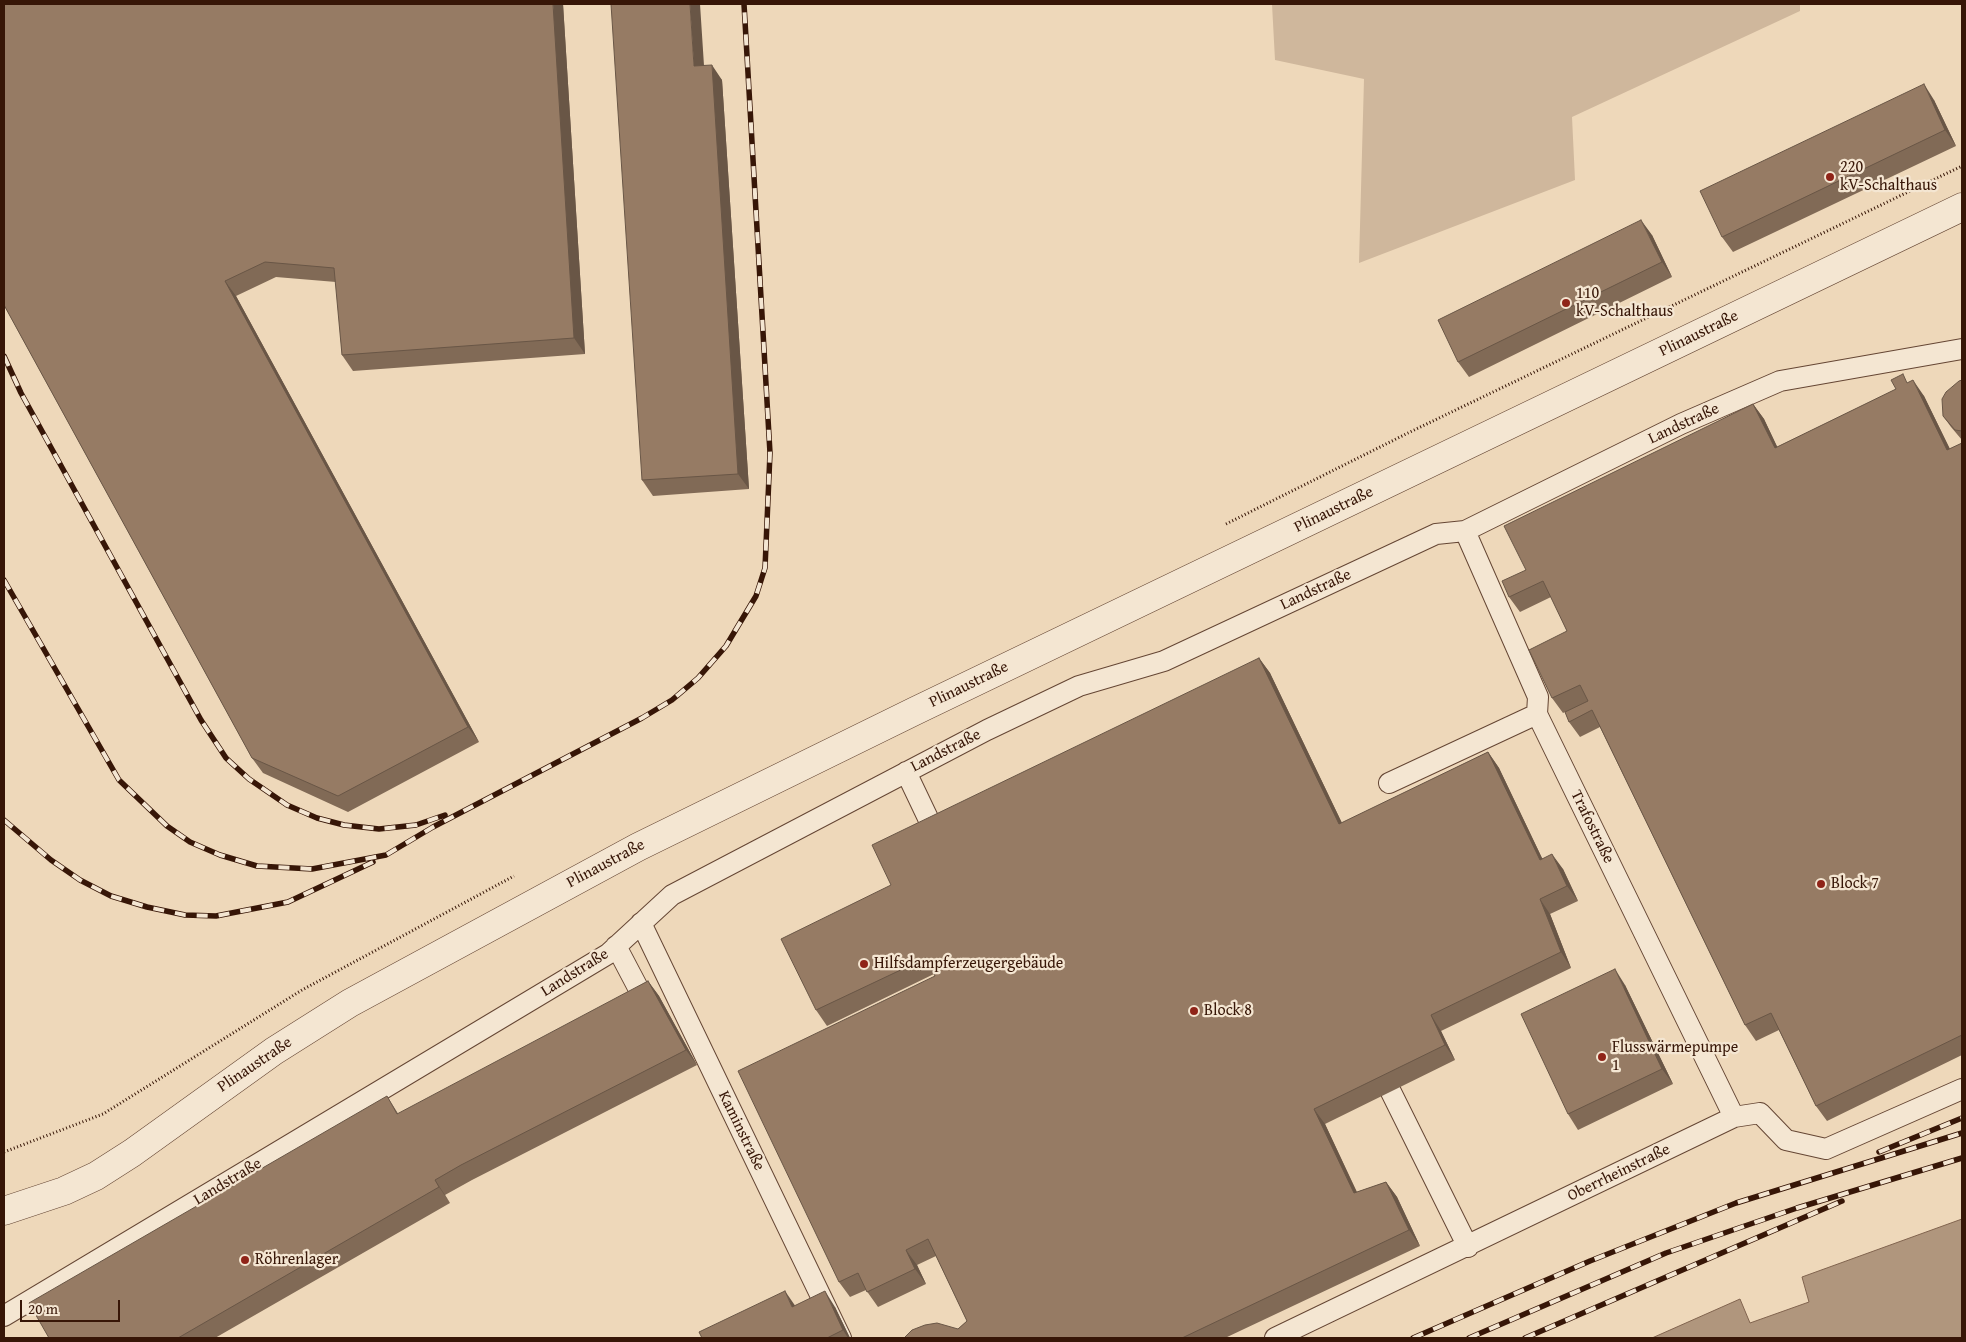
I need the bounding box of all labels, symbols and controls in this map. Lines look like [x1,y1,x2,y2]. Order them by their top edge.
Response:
place label: 220 kV-Schalthaus [1840,158,1937,196]
marker: 220 kV-Schalthaus [1824,171,1836,183]
place label: 110 kV-Schalthaus [1576,284,1673,322]
marker: 110 kV-Schalthaus [1560,297,1572,309]
street label: Plinaustraße [1656,307,1742,361]
street label: Landstraße [1646,399,1722,449]
street label: Plinaustraße [1291,483,1377,537]
street label: Landstraße [1278,565,1354,615]
street label: Plinaustraße [926,658,1012,712]
street label: Landstraße [908,725,984,777]
street label: Trafostraße [1566,787,1618,867]
street label: Plinaustraße [564,835,648,893]
place label: Block 7 [1831,874,1879,894]
marker: Block 7 [1815,878,1827,890]
street label: Landstraße [538,945,612,1001]
place label: Hilfsdampferzeugergebäude [874,954,1063,974]
marker: Hilfsdampferzeugergebäude [858,958,870,970]
place label: Block 8 [1204,1001,1252,1021]
marker: Block 8 [1188,1005,1200,1017]
street label: Plinaustraße [214,1033,296,1097]
place label: Flusswärmepumpe 1 [1612,1038,1738,1076]
marker: Flusswärmepumpe 1 [1596,1051,1608,1063]
street label: Kaminstraße [713,1088,769,1174]
street label: Oberrheinstraße [1565,1140,1673,1206]
street label: Landstraße [191,1154,265,1210]
place label: Röhrenlager [255,1250,338,1270]
marker: Röhrenlager [239,1254,251,1266]
scale bar [22,1290,122,1322]
text: 20 m [28,1298,58,1319]

